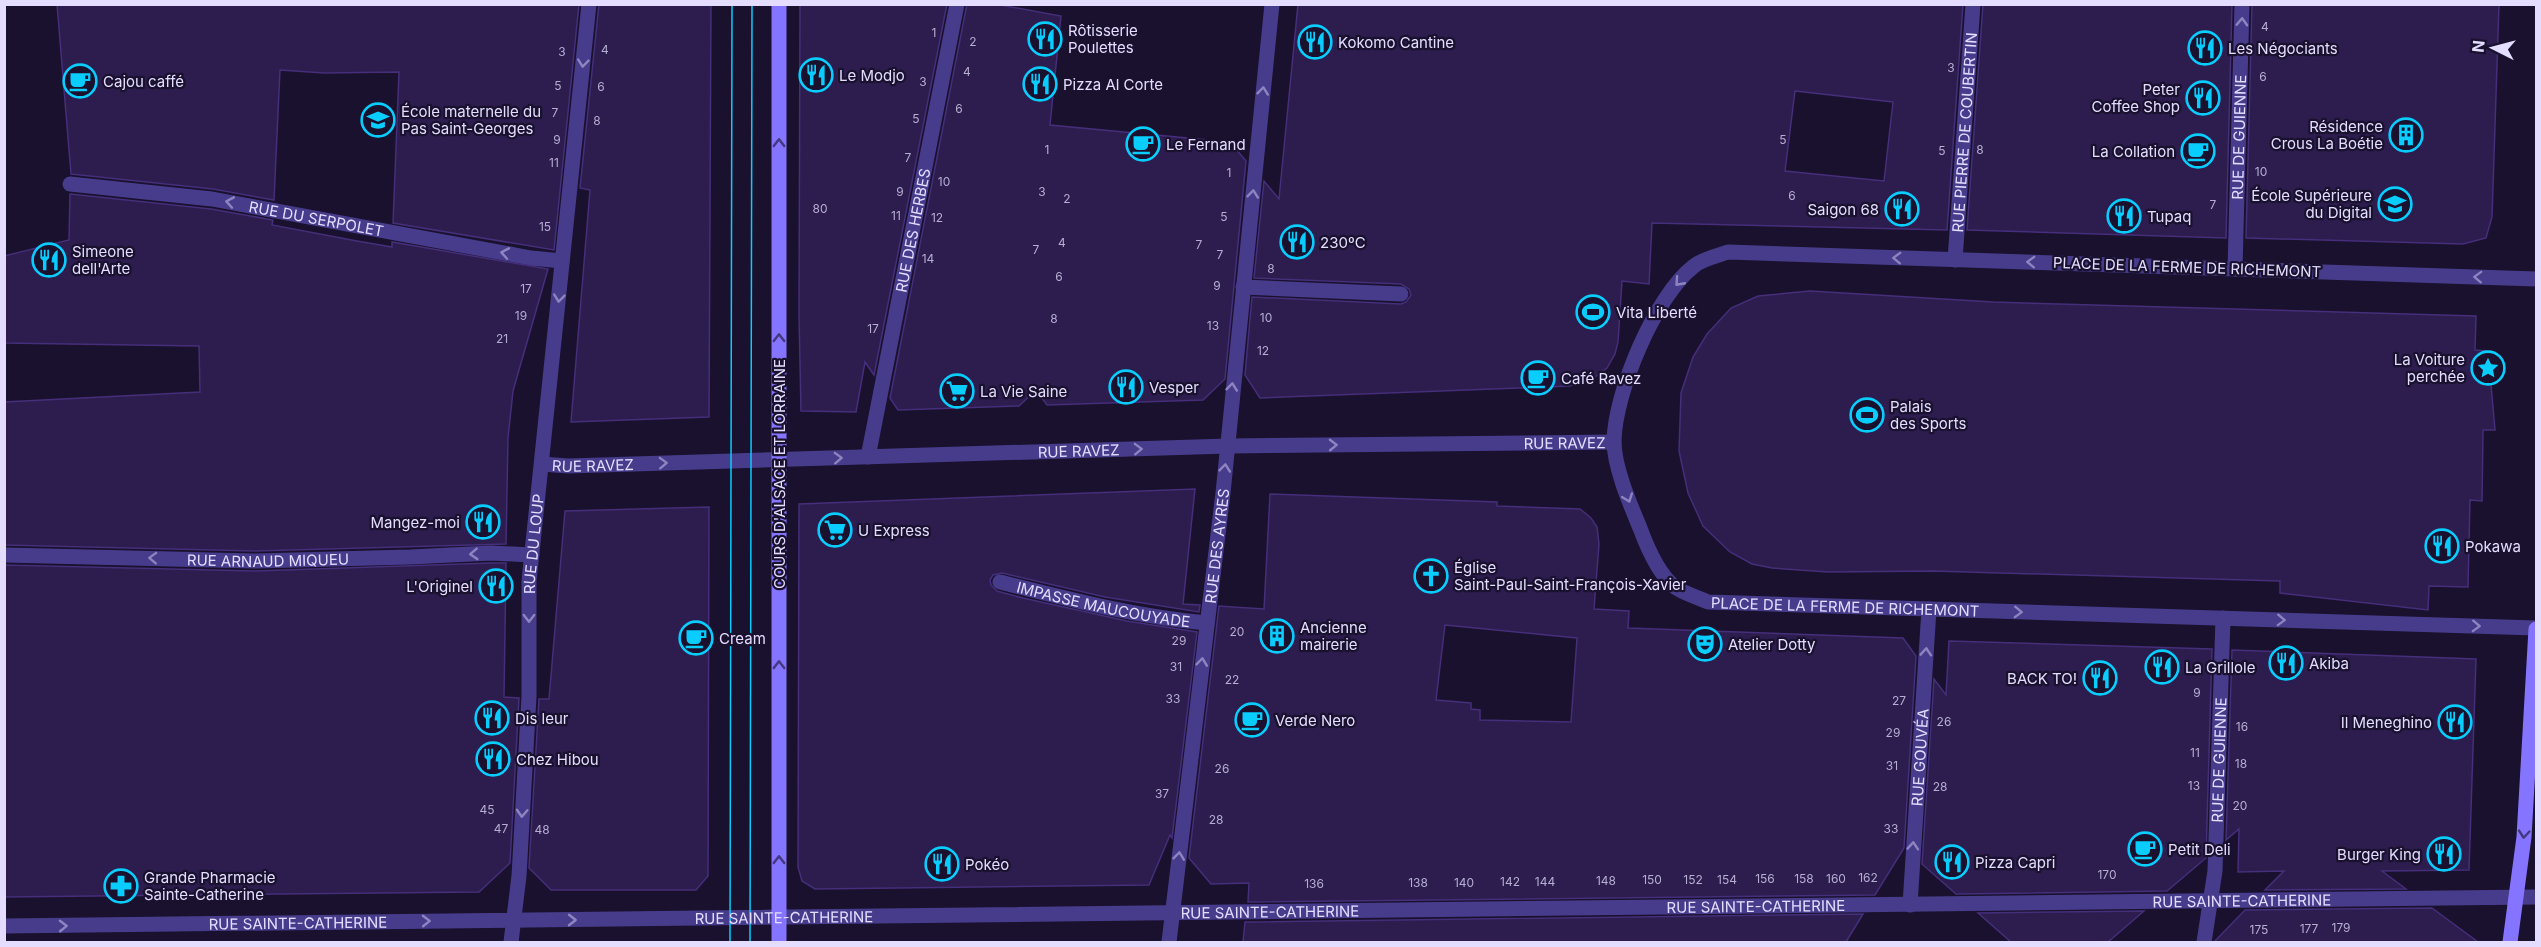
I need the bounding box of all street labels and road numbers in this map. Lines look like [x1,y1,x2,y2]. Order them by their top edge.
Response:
street label: RUE PIERRE DE COUBERTIN [1947,32,1980,233]
street label: RUE DE GUIENNE [2227,74,2250,200]
street label: RUE DES HERBES [891,167,934,294]
street label: RUE DU SERPOLET [247,197,385,240]
street label: PLACE DE LA FERME DE RICHEMONT [2053,253,2321,281]
street label: COURS D'ALSACE ET LORRAINE [770,359,789,589]
street label: RUE RAVEZ [1524,433,1606,452]
street label: RUE RAVEZ [1037,440,1120,461]
street label: RUE RAVEZ [551,455,634,476]
street label: RUE DES AYRES [1200,487,1233,604]
street label: RUE DU LOUP [519,493,548,594]
street label: RUE ARNAUD MIQUEU [187,549,349,571]
street label: IMPASSE MAUCOUYADE [1015,577,1191,631]
street label: PLACE DE LA FERME DE RICHEMONT [1711,593,1980,620]
street label: RUE DE GUIENNE [2207,697,2230,823]
street label: RUE GOUVÉA [1907,708,1932,807]
street label: RUE SAINTE-CATHERINE [2152,890,2331,911]
street label: RUE SAINTE-CATHERINE [1666,895,1845,916]
street label: RUE SAINTE-CATHERINE [1180,901,1359,922]
street label: RUE SAINTE-CATHERINE [695,907,873,928]
street label: RUE SAINTE-CATHERINE [209,912,387,933]

